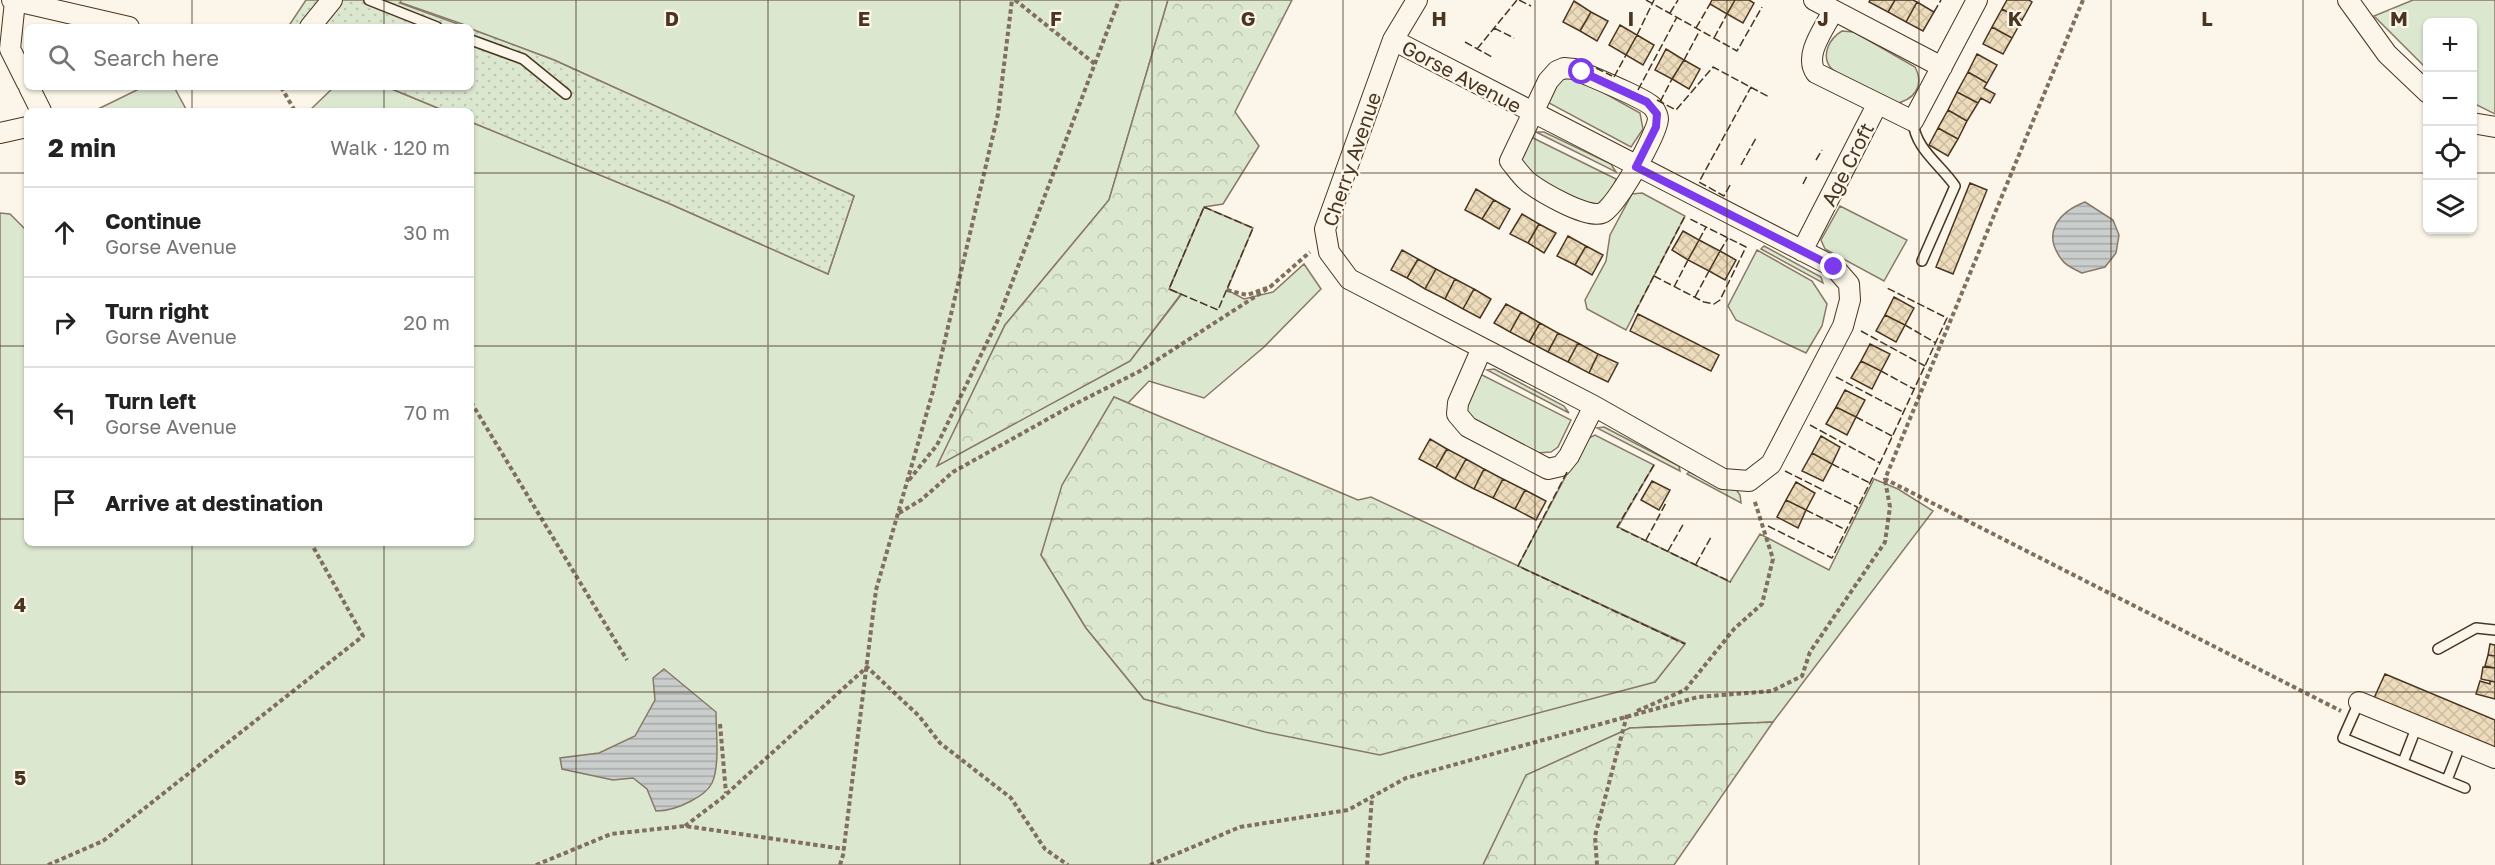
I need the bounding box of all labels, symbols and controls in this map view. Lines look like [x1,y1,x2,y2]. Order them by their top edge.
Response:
text: D [665,6,679,30]
text: E [858,6,870,30]
text: F [1050,6,1062,30]
text: G [1241,6,1255,30]
text: H [1431,6,1447,30]
text: I [1628,6,1634,30]
text: J [1817,6,1829,30]
text: K [2008,6,2023,30]
text: L [2201,6,2213,30]
text: M [2390,6,2408,30]
map controls [2423,18,2477,234]
button: + [2423,18,2477,72]
search box [24,24,474,90]
street label: Gorse Avenue [1398,34,1526,118]
icon: search [45,41,78,74]
text: Search here [93,44,219,71]
route start [1568,58,1594,84]
button: − [2423,72,2477,126]
street label: Cherry Avenue [1317,89,1385,229]
street label: Age Croft [1816,118,1878,210]
button: locate [2423,126,2477,180]
text: 2 min [48,132,116,163]
text: Walk · 120 m [330,135,450,159]
button: layers [2423,180,2477,234]
text: Continue [105,207,201,234]
icon: ahead [48,216,81,249]
text: 30 m [403,220,450,244]
text: Gorse Avenue [105,234,237,258]
route end [1820,253,1846,279]
text: Turn right [105,297,209,324]
icon: right [48,306,81,339]
text: 20 m [403,310,450,334]
text: Gorse Avenue [105,324,237,348]
text: Turn left [105,387,196,414]
icon: left [48,396,81,429]
text: 70 m [404,400,450,424]
text: Gorse Avenue [105,414,237,438]
icon: arrive [48,486,81,519]
text: Arrive at destination [105,489,323,516]
text: 4 [14,592,26,616]
text: 5 [14,765,26,789]

